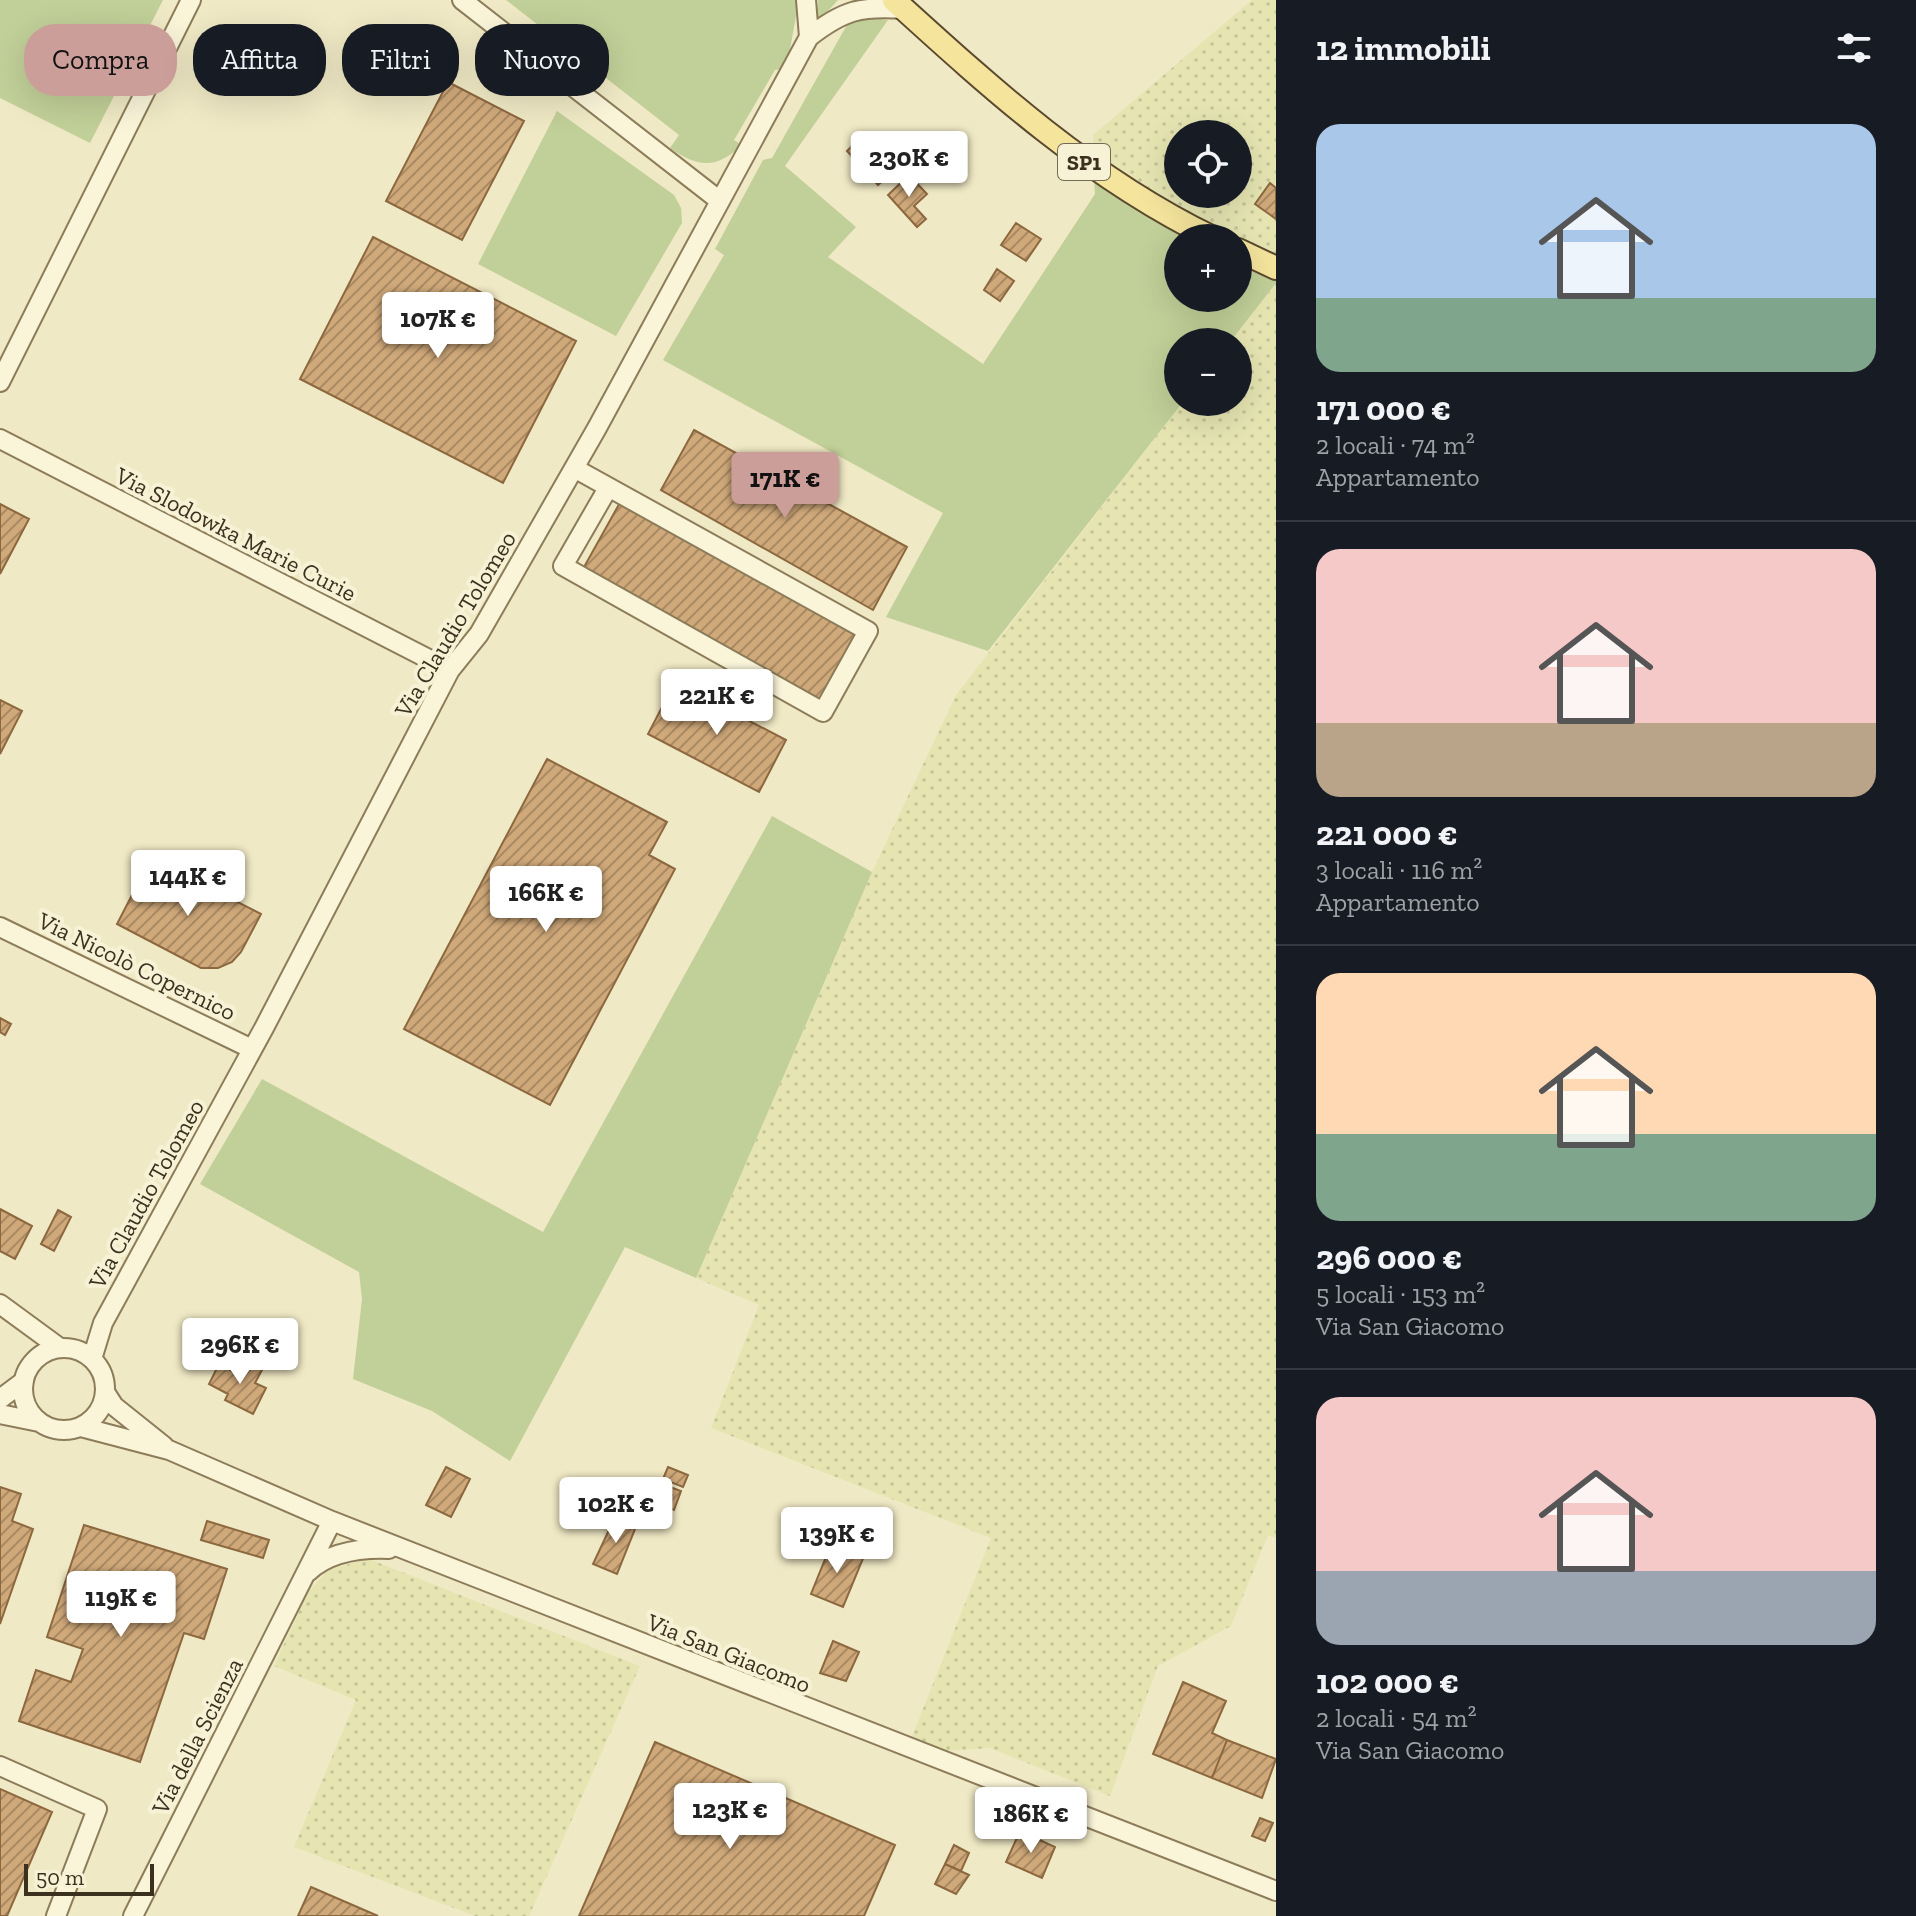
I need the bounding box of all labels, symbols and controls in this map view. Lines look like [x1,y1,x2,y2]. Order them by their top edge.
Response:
chip: Compra [24,24,177,96]
chip: Affitta [193,24,326,96]
chip: Filtri [342,24,459,96]
chip: Nuovo [475,24,609,96]
icon: filters [1832,26,1876,70]
text: 12 immobili [1316,28,1491,69]
map controls [1164,120,1252,416]
button: locate [1164,120,1252,208]
pin: 230K € [844,131,974,199]
text: 230K € [869,141,949,173]
road number: SP1 [1058,144,1110,180]
icon: home [1524,176,1668,320]
button: + [1164,224,1252,312]
pin: 107K € [373,292,503,360]
text: 107K € [400,302,476,334]
button: − [1164,328,1252,416]
text: 171 000 € [1316,388,1451,429]
text: 2 locali · 74 m² [1316,429,1475,461]
pin: 171K € [720,452,850,520]
street label: Via Slodowka Marie Curie [110,460,361,607]
text: Appartamento [1316,461,1480,493]
text: 171K € [749,462,821,494]
street label: Via Claudio Tolomeo [388,526,522,723]
icon: home [1524,601,1668,745]
pin: 221K € [652,669,782,737]
text: 221K € [679,679,755,711]
text: 221 000 € [1316,813,1458,854]
pin: 144K € [123,850,253,918]
text: 3 locali · 116 m² [1316,854,1482,886]
text: 144K € [149,860,227,892]
pin: 166K € [481,866,611,934]
text: 166K € [508,876,584,908]
text: Appartamento [1316,886,1480,918]
street label: Via Nicolò Copernico [32,905,241,1027]
icon: home [1524,1025,1668,1169]
street label: Via Claudio Tolomeo [82,1094,210,1294]
text: 296 000 € [1316,1237,1462,1278]
text: 5 locali · 153 m² [1316,1278,1485,1310]
text: Via San Giacomo [1316,1310,1504,1342]
pin: 296K € [175,1318,305,1386]
text: 296K € [200,1328,280,1360]
icon: home [1524,1449,1668,1593]
pin: 102K € [551,1477,681,1545]
text: 102K € [577,1487,655,1519]
pin: 139K € [772,1507,902,1575]
text: 139K € [799,1517,875,1549]
pin: 119K € [56,1571,186,1639]
text: 119K € [85,1581,157,1613]
street label: Via San Giacomo [642,1607,815,1699]
street label: Via della Scienza [145,1653,249,1820]
text: 102 000 € [1316,1661,1459,1702]
text: 2 locali · 54 m² [1316,1702,1477,1734]
text: Via San Giacomo [1316,1734,1504,1766]
pin: 123K € [665,1783,795,1851]
pin: 186K € [966,1787,1096,1855]
text: 123K € [692,1793,768,1825]
text: 186K € [993,1797,1069,1829]
scale bar [24,1860,154,1896]
text: 50 m [36,1864,84,1891]

